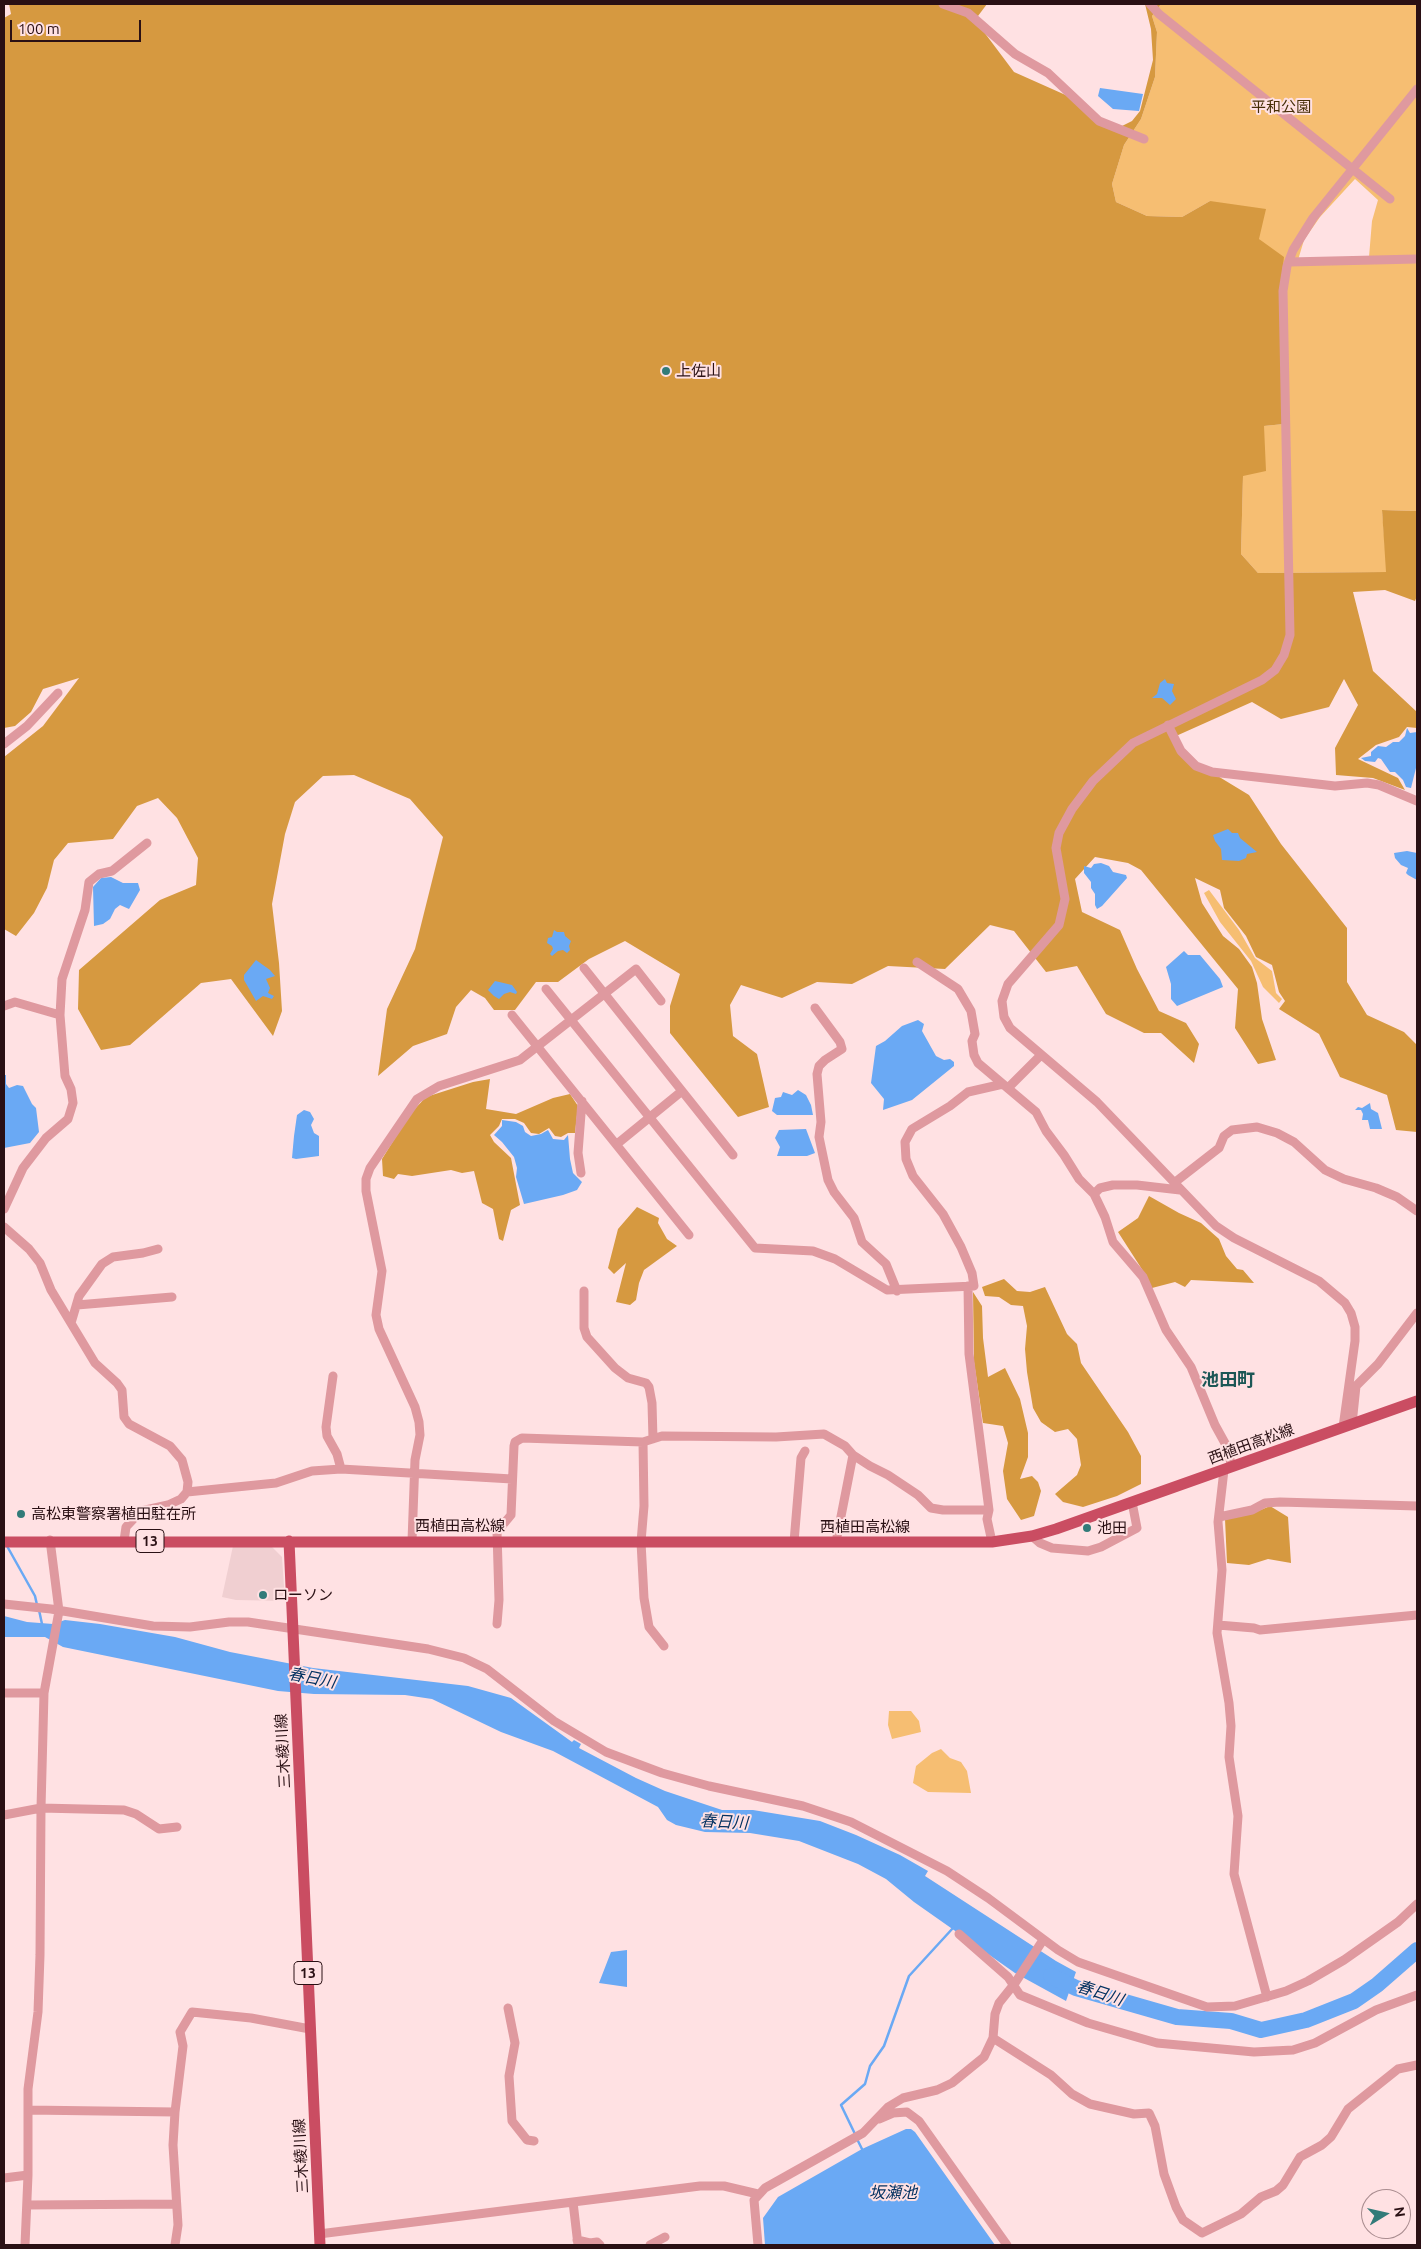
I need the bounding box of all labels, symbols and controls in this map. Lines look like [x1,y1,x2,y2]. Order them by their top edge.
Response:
scale bar [12,10,144,42]
text: 100 m [18,20,60,37]
park label: 平和公園 [1251,98,1311,116]
place label: 上佐山 [676,362,721,380]
marker: 上佐山 [660,365,672,377]
district label: 池田町 [1201,1369,1255,1391]
street label: 西植田高松線 [1206,1420,1296,1468]
place label: 高松東警察署植田駐在所 [31,1505,196,1523]
marker: 高松東警察署植田駐在所 [15,1508,27,1520]
street label: 西植田高松線 [415,1517,505,1535]
street label: 西植田高松線 [820,1518,910,1536]
place label: 池田 [1097,1519,1127,1537]
marker: 池田 [1081,1522,1093,1534]
road number: 13 [136,1530,164,1552]
place label: ローソン [273,1586,333,1604]
marker: ローソン [257,1589,269,1601]
water label: 春日川 [287,1664,337,1692]
street label: 三木綾川線 [272,1713,294,1789]
water label: 春日川 [700,1811,748,1833]
road number: 13 [294,1962,322,1985]
water label: 春日川 [1074,1976,1126,2010]
street label: 三木綾川線 [290,2118,312,2194]
water label: 坂瀬池 [869,2183,917,2203]
north arrow [1361,2189,1411,2239]
text: N [1391,2205,1409,2218]

